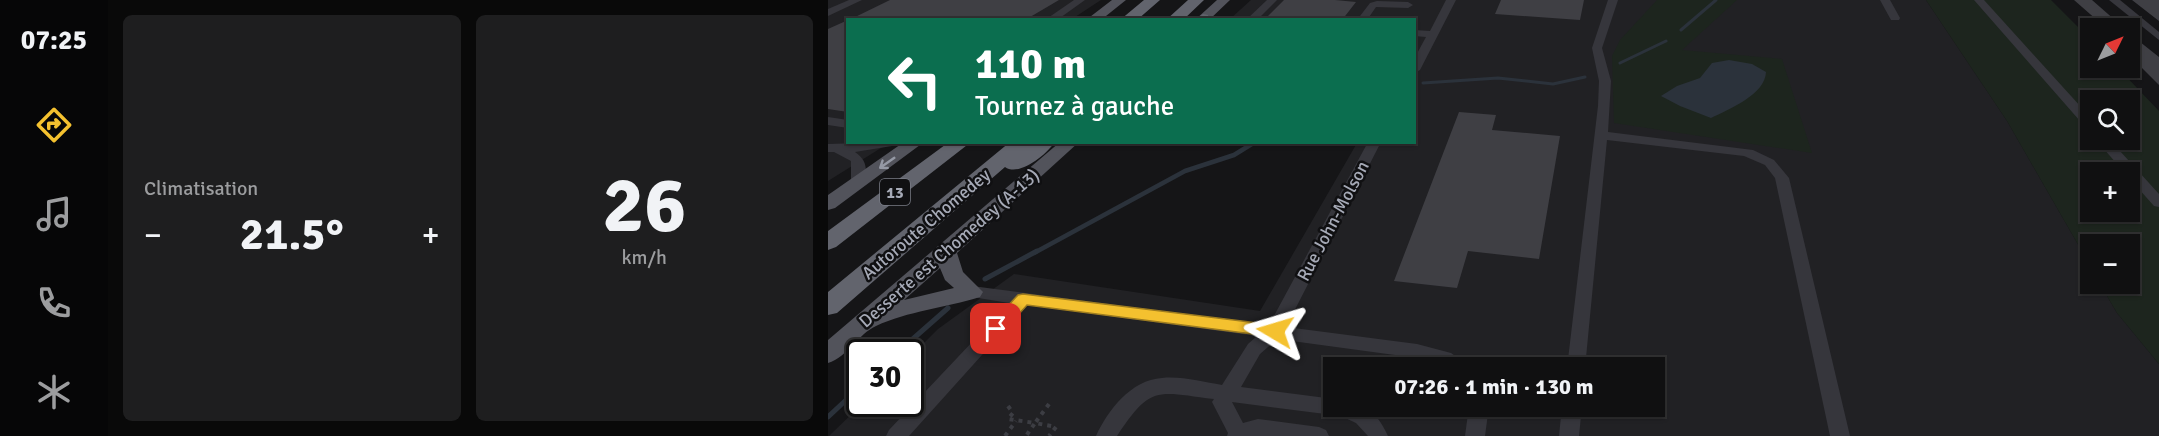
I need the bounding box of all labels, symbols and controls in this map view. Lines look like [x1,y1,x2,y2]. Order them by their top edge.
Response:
north arrow [2080,18,2140,78]
map controls [2080,18,2140,294]
text: 07:25 [21,24,87,57]
text: 110 m [975,39,1086,90]
icon: left [876,42,954,120]
text: Tournez à gauche [975,90,1174,123]
button: search [2080,90,2140,150]
icon: directions [33,104,75,146]
one-way arrow [879,157,895,169]
street label: Rue John-Molson [1292,157,1374,285]
text: 26 [602,158,686,254]
button: + [2080,162,2140,222]
street label: Autoroute Chomedey [857,163,995,284]
street label: Desserte est Chomedey (A-13) [854,164,1044,332]
text: Climatisation [144,176,258,201]
road number: 13 [880,179,910,205]
icon: music [33,193,75,235]
text: 21.5° [240,207,344,262]
text: − [144,215,162,256]
text: + [422,215,439,256]
button: − [2080,234,2140,294]
text: km/h [622,245,667,270]
icon: phone [33,282,75,324]
position arrow [1243,299,1307,363]
pin [970,303,1021,354]
icon: arrive [979,312,1012,345]
speed limit sign: 30 [846,339,924,417]
icon: climate [33,371,75,413]
text: 07:26 · 1 min · 130 m [1394,373,1594,400]

